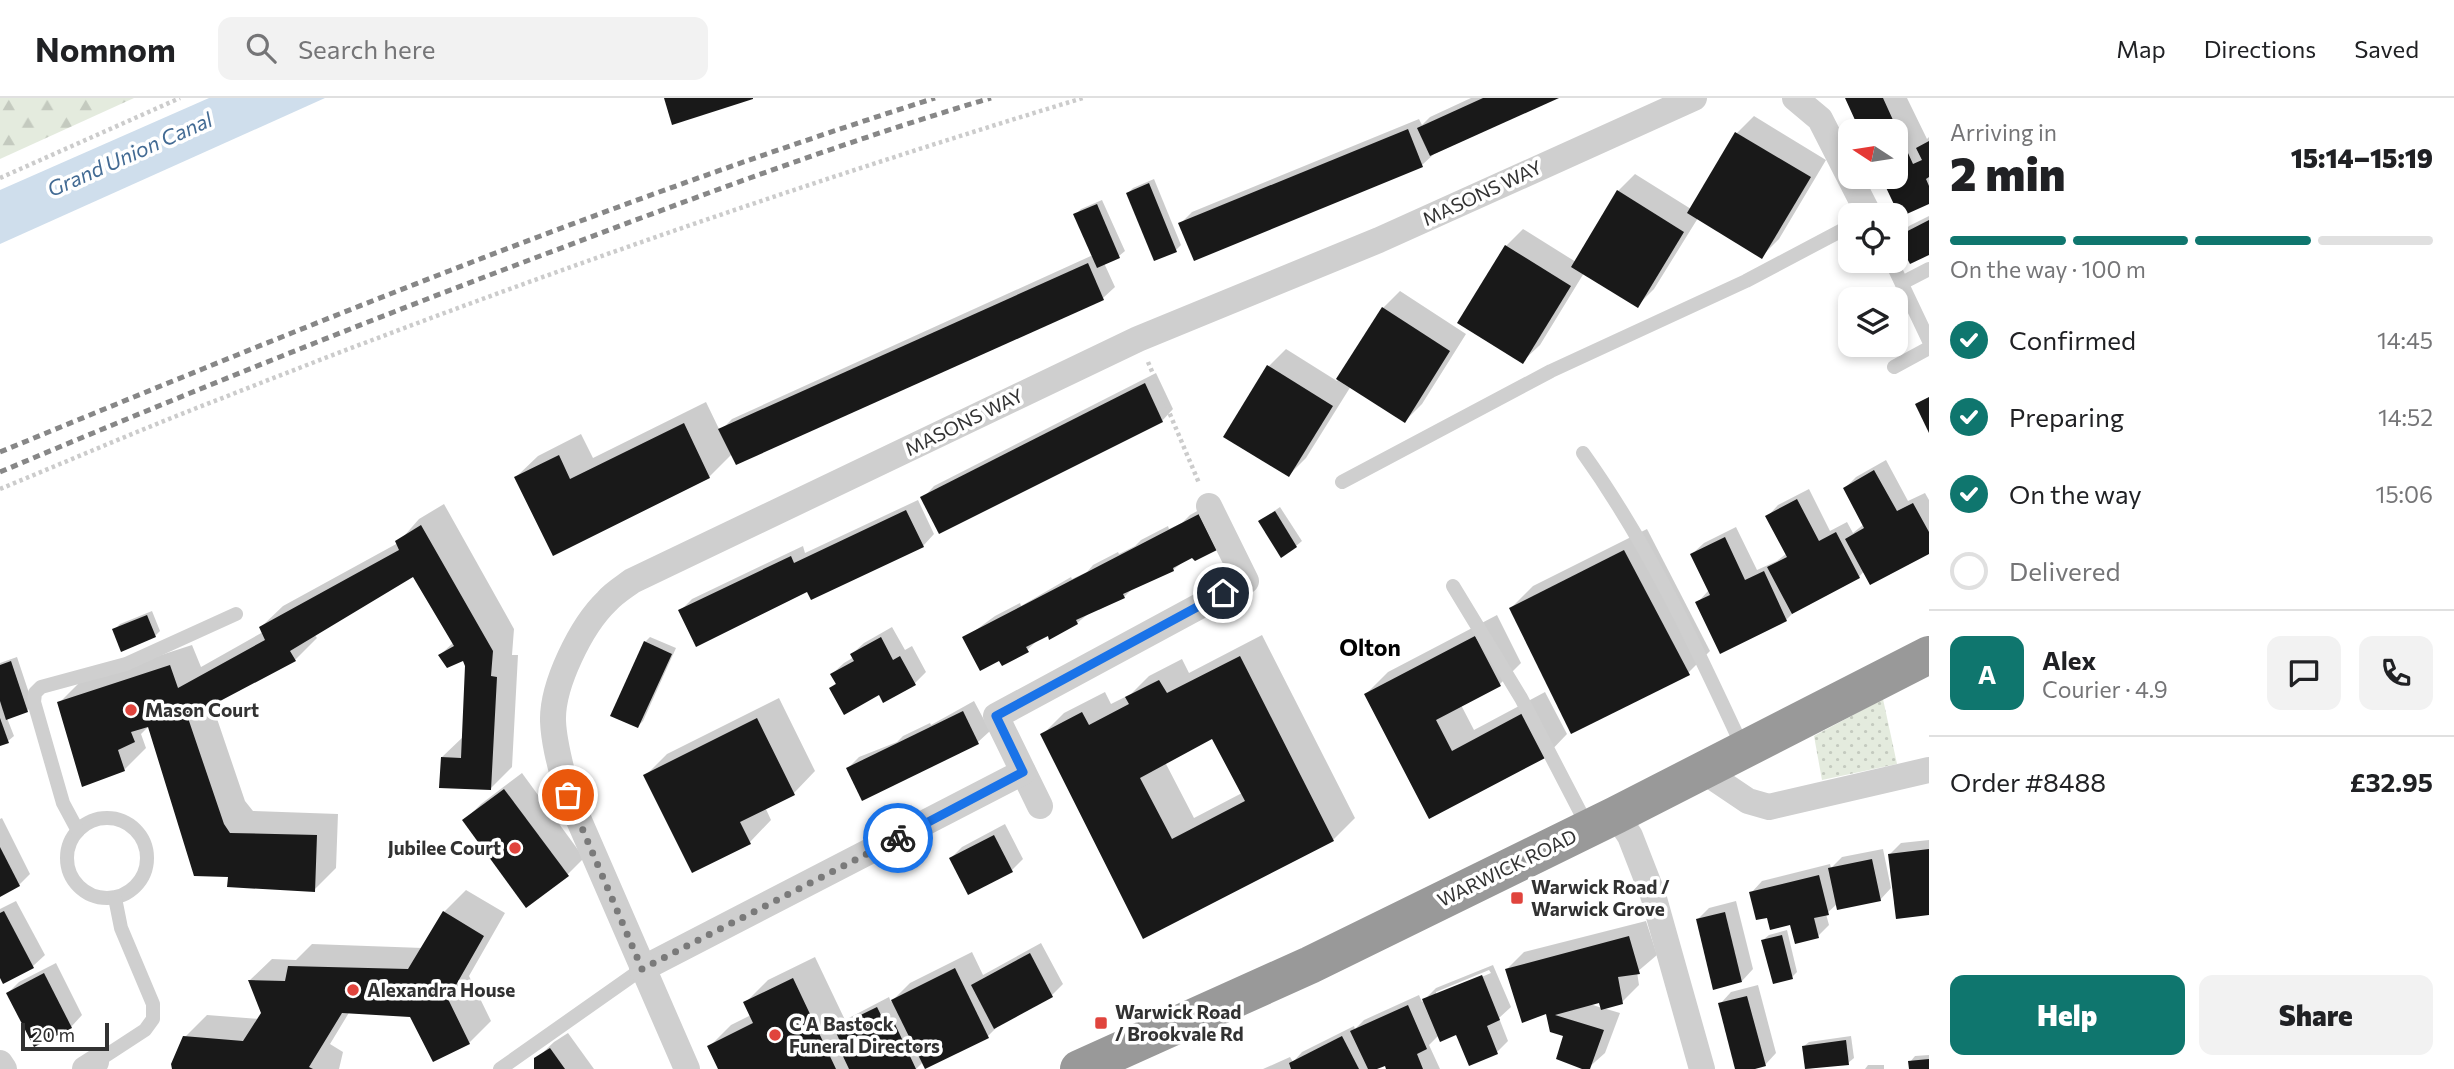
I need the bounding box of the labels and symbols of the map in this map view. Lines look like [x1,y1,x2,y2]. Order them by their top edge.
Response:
water label: Grand Union Canal [43,106,216,201]
north arrow [1838,119,1908,189]
street label: MASONS WAY [1419,155,1545,230]
street label: MASONS WAY [901,383,1027,460]
pin [1193,563,1253,623]
district label: Olton [1339,633,1401,661]
place label: Mason Court [145,698,259,721]
marker: Mason Court [123,702,139,718]
pin [538,765,598,825]
courier [863,803,933,873]
street label: WARWICK ROAD [1433,824,1580,911]
place label: Jubilee Court [388,836,501,859]
marker: Jubilee Court [507,840,523,856]
place label: Warwick Road / Warwick Grove [1531,875,1670,920]
marker: Warwick Road / Warwick Grove [1509,890,1525,906]
place label: Alexandra House [367,978,515,1001]
marker: Alexandra House [345,982,361,998]
place label: Warwick Road / Brookvale Rd [1115,1000,1244,1045]
place label: C A Bastock Funeral Directors [789,1012,940,1057]
marker: Warwick Road / Brookvale Rd [1093,1015,1109,1031]
scale bar [21,1020,108,1052]
marker: C A Bastock Funeral Directors [767,1027,783,1043]

